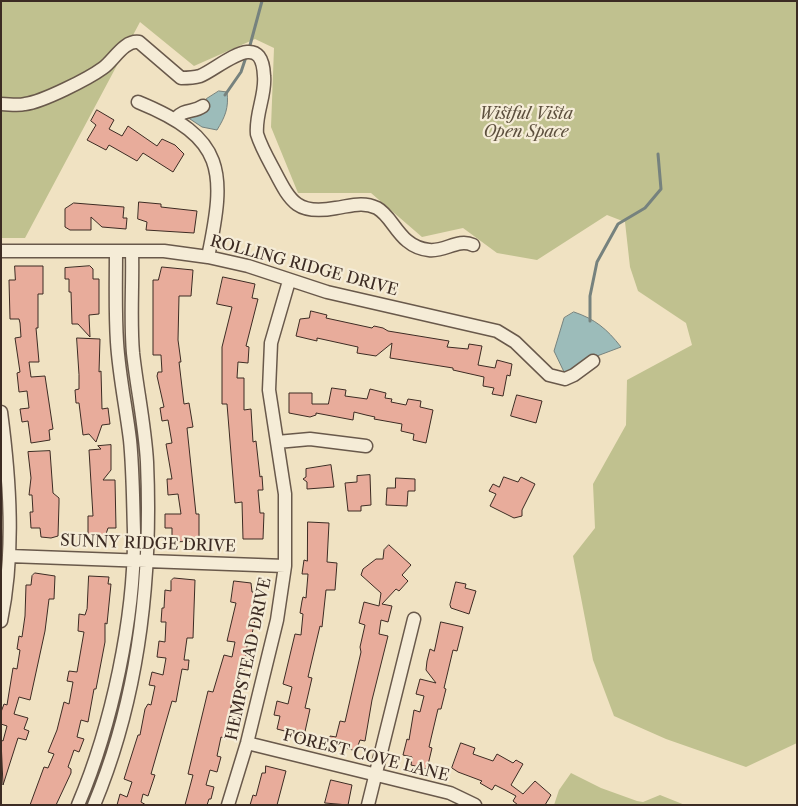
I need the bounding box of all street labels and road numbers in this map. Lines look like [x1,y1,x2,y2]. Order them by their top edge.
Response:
street label: ROLLING RIDGE DRIVE [208,232,400,300]
street label: SUNNY RIDGE DRIVE [60,531,236,557]
street label: HEMPSTEAD DRIVE [222,576,276,742]
street label: FOREST COVE LANE [281,726,451,786]

